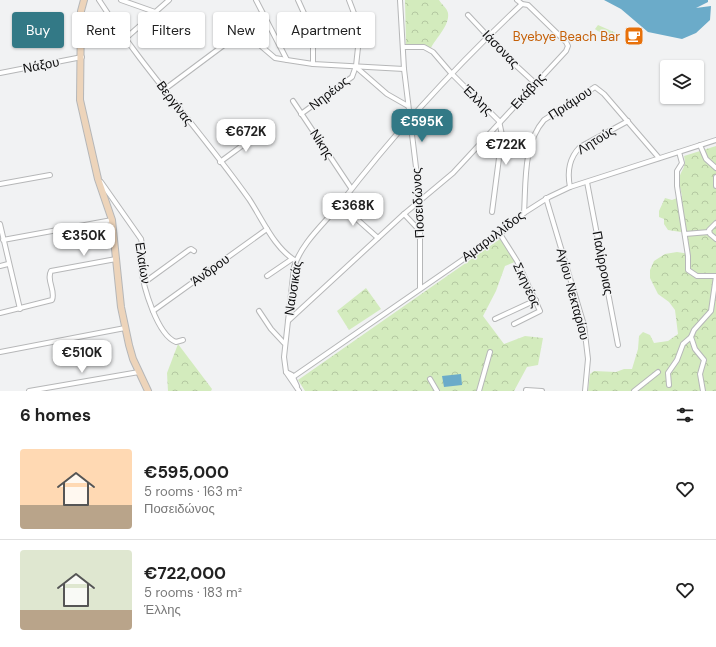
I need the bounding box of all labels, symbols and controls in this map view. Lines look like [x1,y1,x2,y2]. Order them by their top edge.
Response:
chip: Buy [12,12,64,48]
chip: Rent [72,12,130,48]
chip: Filters [138,12,205,48]
chip: New [213,12,269,48]
chip: Apartment [277,12,375,48]
cafe icon: Byebye Beach Bar [623,25,645,47]
street label: Ιάσονας [479,26,523,72]
place label: Byebye Beach Bar [513,28,620,45]
street label: Νάξου [21,53,61,77]
map controls [660,60,704,104]
button: layers [660,60,704,104]
street label: Εκάβης [507,69,549,113]
street label: Νηρέως [306,72,352,114]
street label: Βεργίνας [153,77,197,129]
street label: Έλλης [458,80,497,119]
street label: Πριάμου [545,83,595,123]
pin: €595K [394,109,450,143]
text: €595K [401,113,443,130]
pin: €672K [218,119,274,153]
street label: Λητούς [574,122,618,158]
text: €672K [225,123,267,140]
street label: Νίκης [306,126,338,162]
pin: €722K [478,132,534,166]
text: €722K [486,136,526,153]
street label: Ποσειδώνος [408,167,428,239]
pin: €368K [325,193,381,227]
text: €368K [331,197,375,214]
street label: Αμαρυλλίδος [458,207,528,265]
pin: €350K [56,223,112,257]
text: €350K [62,227,106,244]
street label: Παλίρροιας [588,229,618,297]
street label: Ελαίων [131,241,155,285]
street label: Αγίου Νεκταρίου [553,246,593,342]
street label: Άνδρου [187,250,233,290]
street label: Ναυσικάς [280,259,306,317]
street label: Σκηνέος [509,260,545,310]
pin: €510K [54,340,110,374]
text: €510K [62,344,102,361]
text: 6 homes [20,404,91,426]
icon: filters [674,404,696,426]
text: €595,000 [144,461,229,483]
icon: home [52,465,100,513]
icon: heart [674,478,696,500]
text: 5 rooms · 163 m² [144,483,242,500]
text: Ποσειδώνος [144,500,215,517]
text: €722,000 [144,562,226,584]
icon: home [52,566,100,614]
icon: heart [674,579,696,601]
text: 5 rooms · 183 m² [144,584,242,601]
text: Έλλης [144,601,181,618]

